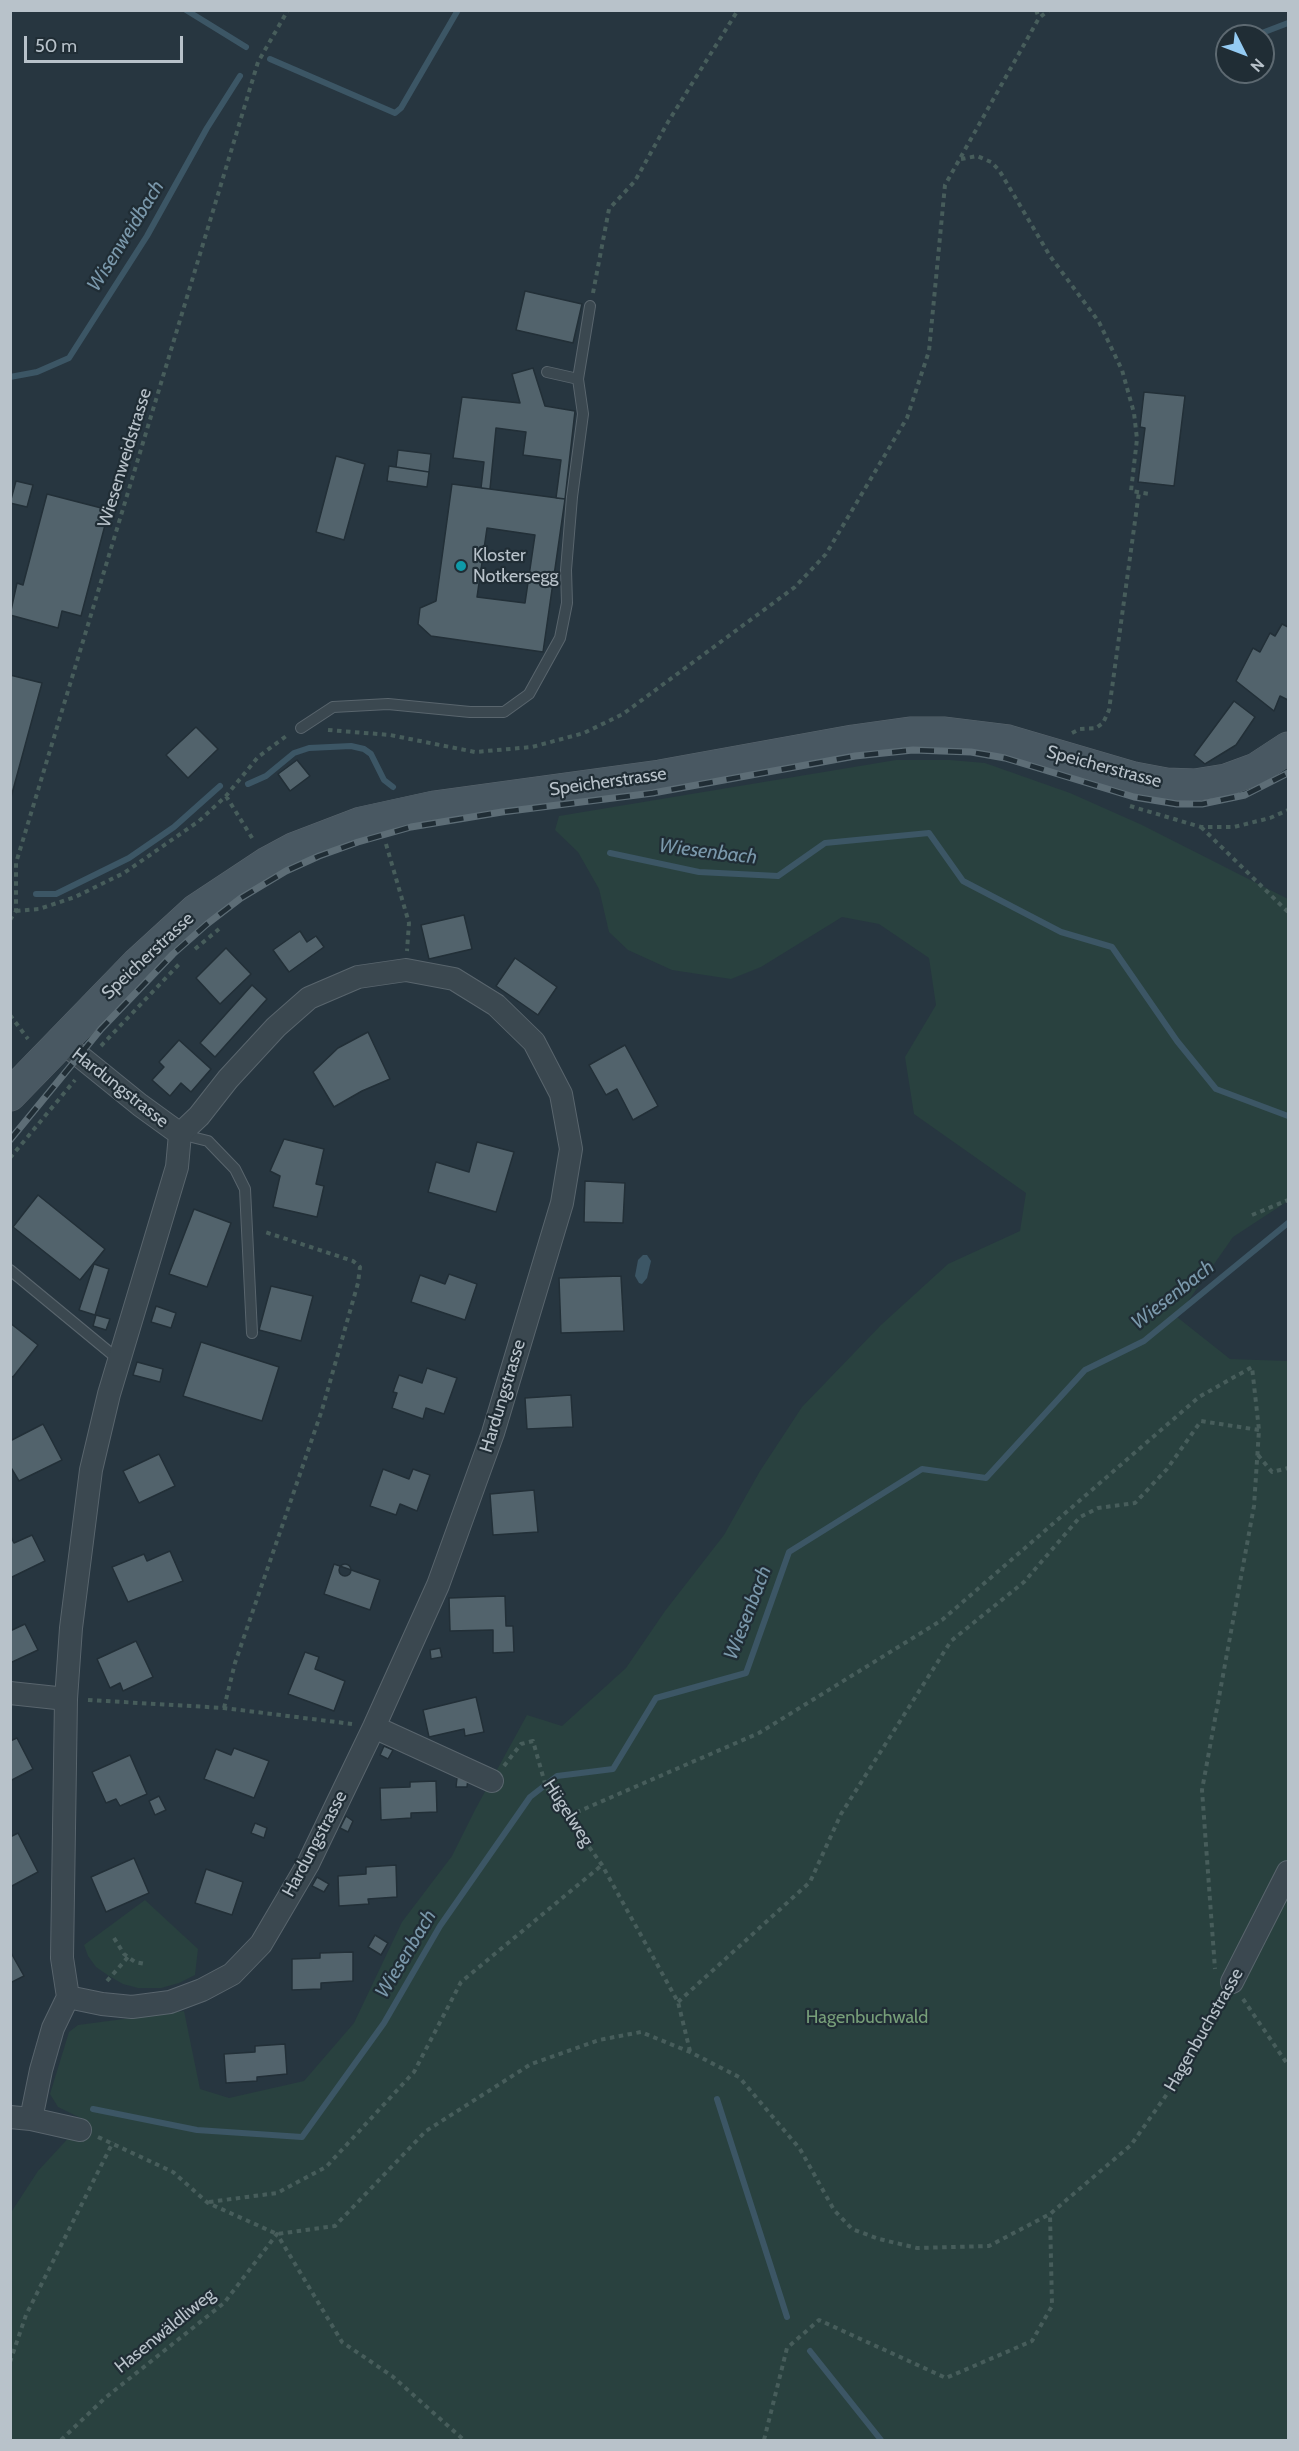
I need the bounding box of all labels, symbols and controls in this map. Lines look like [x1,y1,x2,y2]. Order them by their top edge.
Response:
scale bar [27,24,186,62]
north arrow [1215,24,1275,84]
text: 50 m [35,35,77,57]
text: N [1246,54,1268,76]
water label: Wisenweidbach [82,176,170,296]
street label: Wiesenweidstrasse [94,386,156,530]
place label: Kloster Notkersegg [473,545,558,588]
marker: Kloster Notkersegg [454,559,468,573]
street label: Speicherstrasse [1044,741,1164,793]
street label: Speicherstrasse [548,763,668,801]
water label: Wiesenbach [658,834,758,870]
street label: Speicherstrasse [97,908,199,1004]
street label: Hardungstrasse [67,1044,173,1132]
water label: Wiesenbach [1127,1255,1219,1335]
street label: Hardungstrasse [476,1337,530,1455]
water label: Wiesenbach [719,1563,777,1663]
street label: Hügelweg [538,1775,598,1851]
street label: Hardungstrasse [278,1787,352,1901]
water label: Wiesenbach [370,1906,442,2002]
street label: Hagenbuchstrasse [1160,1965,1248,2095]
park label: Hagenbuchwald [806,2007,928,2029]
street label: Hasenwäldliweg [111,2284,219,2378]

